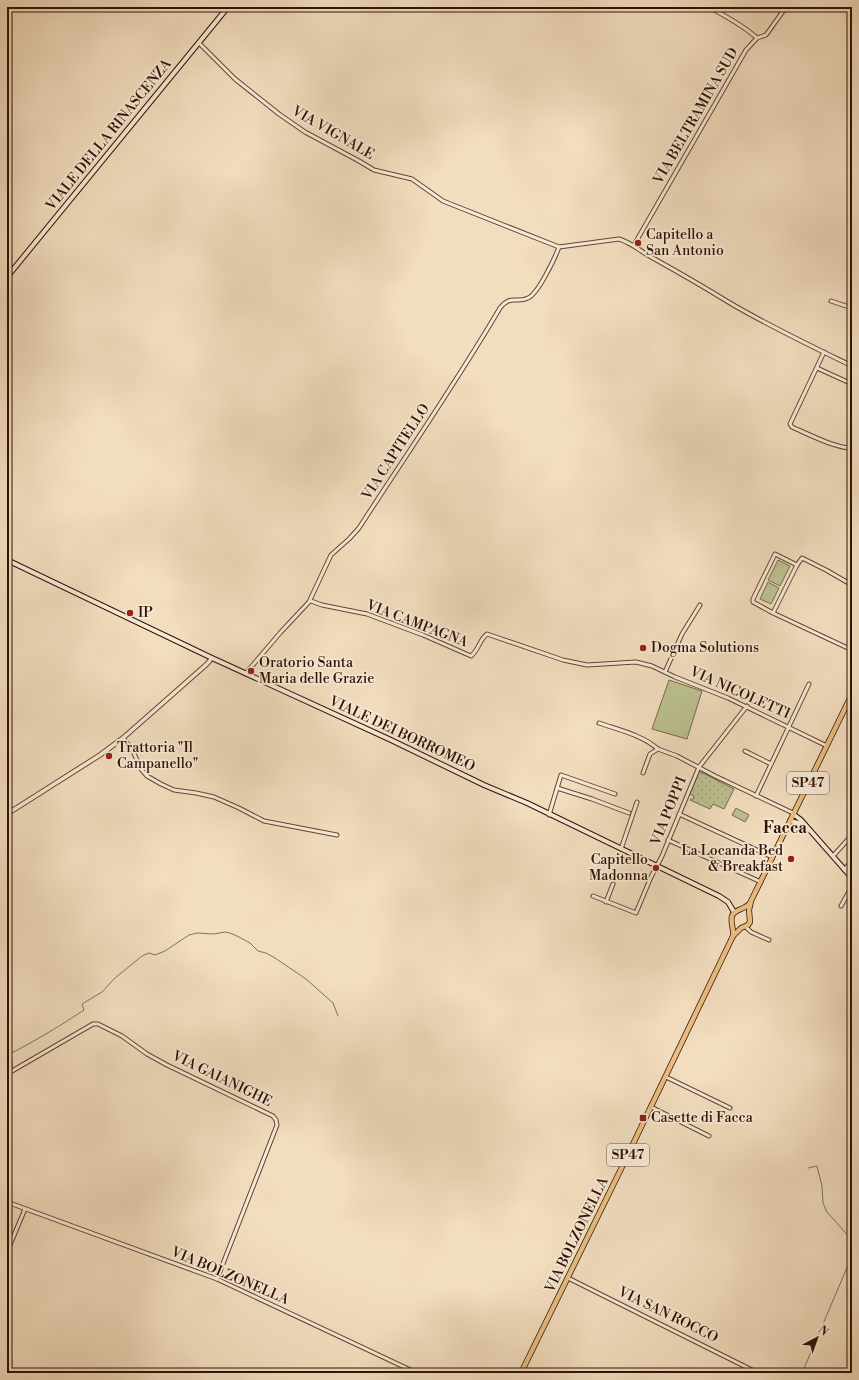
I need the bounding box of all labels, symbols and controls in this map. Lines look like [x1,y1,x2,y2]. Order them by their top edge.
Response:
street label: VIA BELTRAMINA SUD [649,44,742,188]
street label: VIALE DELLA RINASCENZA [42,55,176,215]
street label: VIA VIGNALE [288,102,377,164]
place label: Capitello a San Antonio [646,226,724,260]
marker: Capitello a San Antonio [633,238,643,248]
street label: VIA CAPITELLO [358,400,434,504]
street label: VIA CAMPAGNA [363,596,471,652]
place label: IP [138,604,153,622]
marker: IP [125,608,135,618]
place label: Dogma Solutions [651,639,759,657]
marker: Dogma Solutions [638,643,648,653]
place label: Oratorio Santa Maria delle Grazie [259,654,374,688]
street label: VIA NICOLETTI [686,662,794,723]
marker: Oratorio Santa Maria delle Grazie [246,666,256,676]
street label: VIALE DEI BORROMEO [325,692,478,776]
place label: Trattoria "Il Campanello" [117,739,198,773]
marker: Trattoria "Il Campanello" [104,751,114,761]
road number: SP47 [787,772,829,794]
street label: VIA POPPI [647,773,691,849]
district label: Facca [763,818,807,838]
place label: La Locanda Bed & Breakfast [681,842,783,876]
place label: Capitello Madonna [589,851,649,885]
marker: La Locanda Bed & Breakfast [786,854,796,864]
marker: Capitello Madonna [651,863,661,873]
street label: VIA GAIANIGHE [168,1047,275,1111]
place label: Casette di Facca [651,1109,754,1127]
marker: Casette di Facca [638,1113,648,1123]
road number: SP47 [607,1144,649,1166]
street label: VIA BOLZONELLA [541,1174,613,1297]
street label: VIA BOLZONELLA [167,1243,292,1309]
street label: VIA SAN ROCCO [614,1283,721,1347]
north arrow [797,1318,837,1358]
text: N [815,1323,831,1340]

